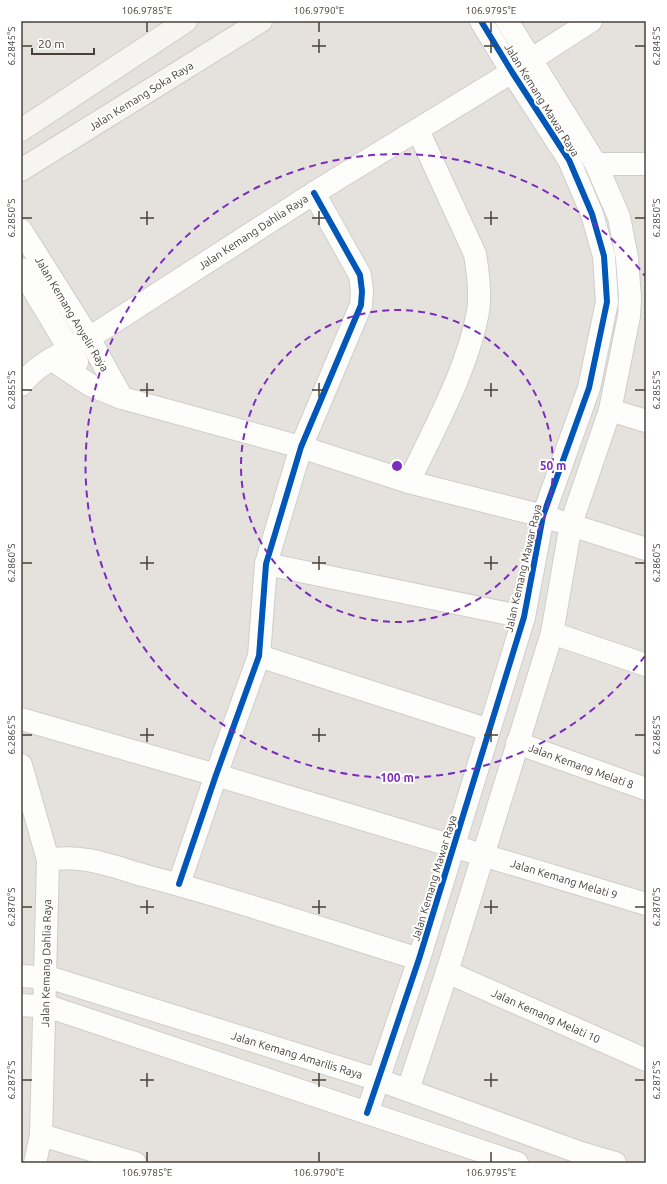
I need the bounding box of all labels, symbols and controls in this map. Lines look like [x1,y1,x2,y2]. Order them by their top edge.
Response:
text: 106.9785°E [122,5,173,16]
text: 106.9790°E [294,5,345,16]
text: 106.9795°E [466,5,517,16]
text: 6.2845°S [6,26,17,66]
text: 6.2845°S [651,26,662,66]
scale bar [32,30,94,56]
text: 20 m [38,37,65,50]
street label: Jalan Kemang Mawar Raya [502,41,582,159]
street label: Jalan Kemang Soka Raya [87,59,195,133]
street label: Jalan Kemang Dahlia Raya [196,192,310,272]
text: 6.2850°S [6,198,17,238]
text: 6.2850°S [651,198,662,238]
street label: Jalan Kemang Anyelir Raya [33,254,111,374]
text: 6.2855°S [6,370,17,410]
text: 6.2855°S [651,370,662,410]
centre of rings [390,459,404,473]
text: 50 m [540,459,566,472]
street label: Jalan Kemang Mawar Raya [502,503,544,633]
text: 6.2860°S [6,543,17,583]
text: 6.2860°S [651,543,662,583]
text: 6.2865°S [6,715,17,755]
text: 6.2865°S [651,715,662,755]
street label: Jalan Kemang Melati 8 [527,741,635,791]
text: 100 m [380,771,414,784]
street label: Jalan Kemang Mawar Raya [409,814,459,942]
street label: Jalan Kemang Melati 9 [509,857,619,901]
text: 6.2870°S [6,887,17,927]
text: 6.2870°S [651,887,662,927]
street label: Jalan Kemang Dahlia Raya [39,899,53,1027]
street label: Jalan Kemang Melati 10 [490,987,602,1045]
street label: Jalan Kemang Amarilis Raya [230,1029,364,1081]
text: 6.2875°S [6,1060,17,1100]
text: 6.2875°S [651,1060,662,1100]
text: 106.9785°E [122,1167,173,1178]
text: 106.9790°E [294,1167,345,1178]
text: 106.9795°E [466,1167,517,1178]

